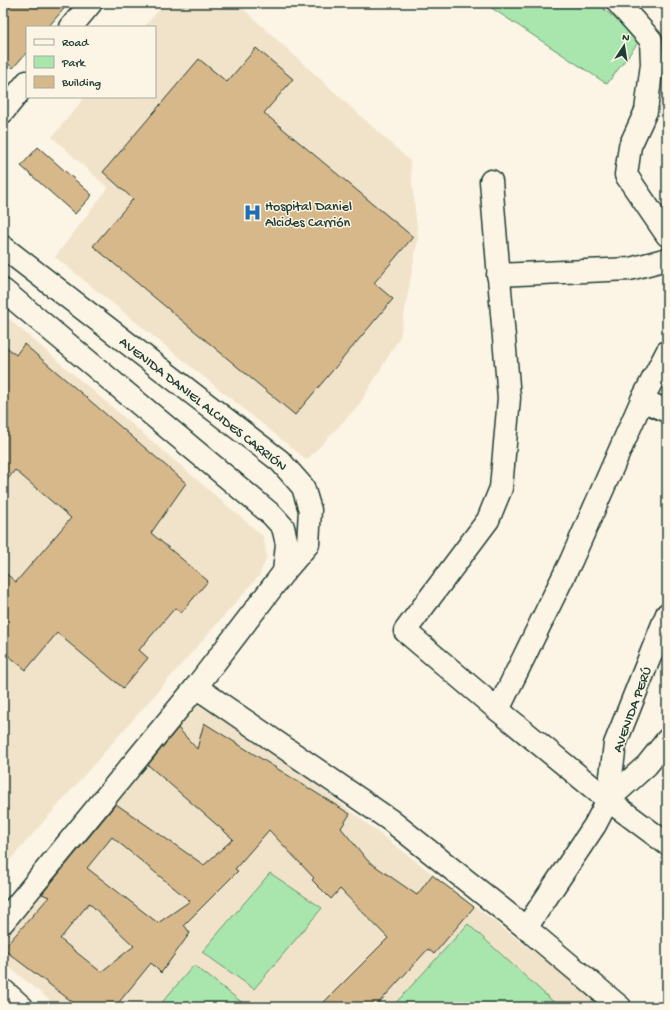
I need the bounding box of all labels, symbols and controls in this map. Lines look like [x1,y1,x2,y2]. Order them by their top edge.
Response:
legend [26,26,156,98]
north arrow [604,26,644,66]
text: N [621,32,630,45]
text: Road [62,37,89,51]
text: Park [61,57,87,71]
text: Building [61,77,101,91]
place label: Hospital Daniel Alcides Carrión [265,199,352,232]
hospital icon: Hospital Daniel Alcides Carrión [242,203,262,223]
street label: AVENIDA DANIEL ALCIDES CARRIÓN [115,334,290,476]
street label: AVENIDA PERÚ [610,665,657,755]

